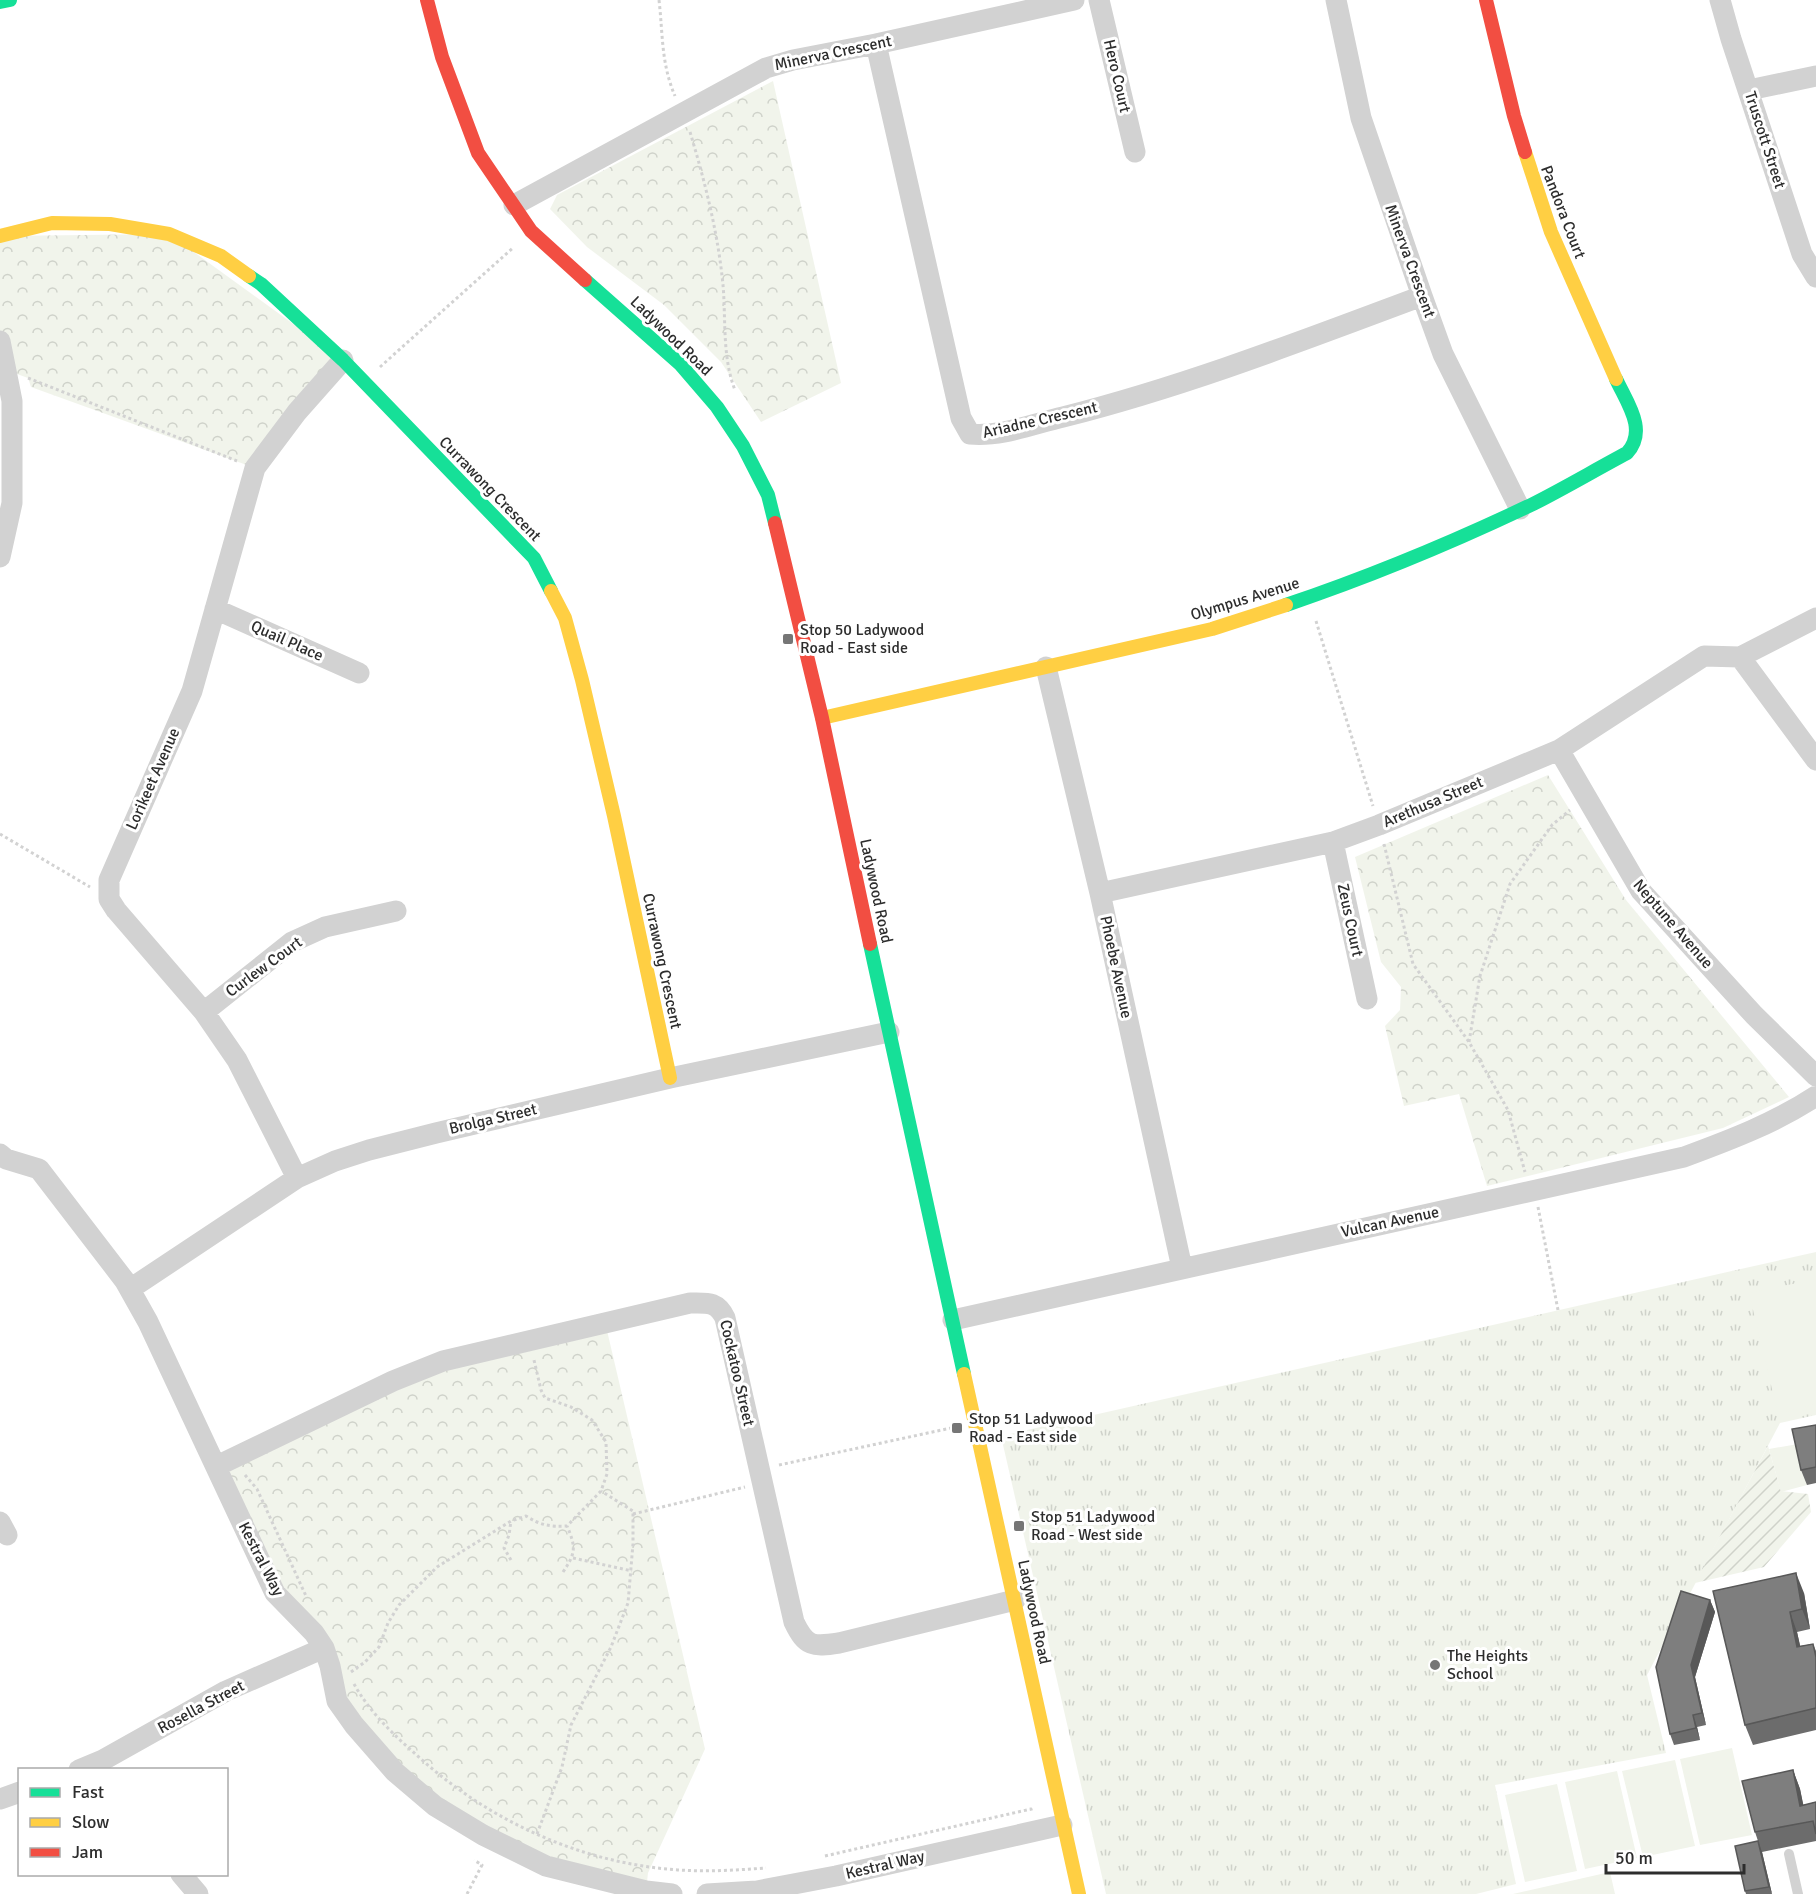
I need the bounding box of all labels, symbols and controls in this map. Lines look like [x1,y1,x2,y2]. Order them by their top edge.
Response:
street label: Minerva Crescent [773,31,894,75]
street label: Hero Court [1099,37,1135,115]
street label: Truscott Street [1740,89,1790,191]
street label: Pandora Court [1536,163,1590,262]
street label: Minerva Crescent [1380,202,1440,321]
street label: Ladywood Road [626,292,716,380]
street label: Ariadne Crescent [981,397,1100,443]
street label: Currawong Crescent [435,432,546,546]
street label: Olympus Avenue [1188,573,1302,625]
street label: Quail Place [248,616,326,666]
place label: Stop 50 Ladywood Road - East side [800,620,924,658]
marker: Stop 50 Ladywood Road - East side [781,632,795,646]
street label: Lorikeet Avenue [122,725,184,833]
street label: Arethusa Street [1380,772,1486,832]
street label: Ladywood Road [855,837,897,945]
street label: Neptune Avenue [1629,875,1717,973]
street label: Zeus Court [1332,882,1368,959]
street label: Currawong Crescent [638,891,686,1031]
street label: Phoebe Avenue [1095,914,1137,1020]
street label: Curlew Court [222,932,307,1002]
street label: Brolga Street [447,1099,539,1139]
street label: Vulcan Avenue [1339,1202,1441,1242]
street label: Cockatoo Street [715,1318,759,1429]
place label: Stop 51 Ladywood Road - East side [969,1409,1093,1447]
marker: Stop 51 Ladywood Road - East side [950,1421,964,1435]
place label: Stop 51 Ladywood Road - West side [1031,1507,1155,1545]
street label: Kestral Way [234,1519,288,1600]
marker: Stop 51 Ladywood Road - West side [1012,1519,1026,1533]
street label: Ladywood Road [1013,1558,1055,1666]
place label: The Heights School [1447,1646,1528,1684]
marker: The Heights School [1428,1658,1442,1672]
street label: Rosella Street [154,1676,248,1738]
legend [18,1768,228,1876]
text: Fast [72,1781,104,1803]
text: Slow [72,1811,109,1833]
scale bar [1606,1837,1744,1875]
text: Jam [72,1841,103,1863]
street label: Kestral Way [844,1846,927,1884]
text: 50 m [1615,1847,1653,1869]

